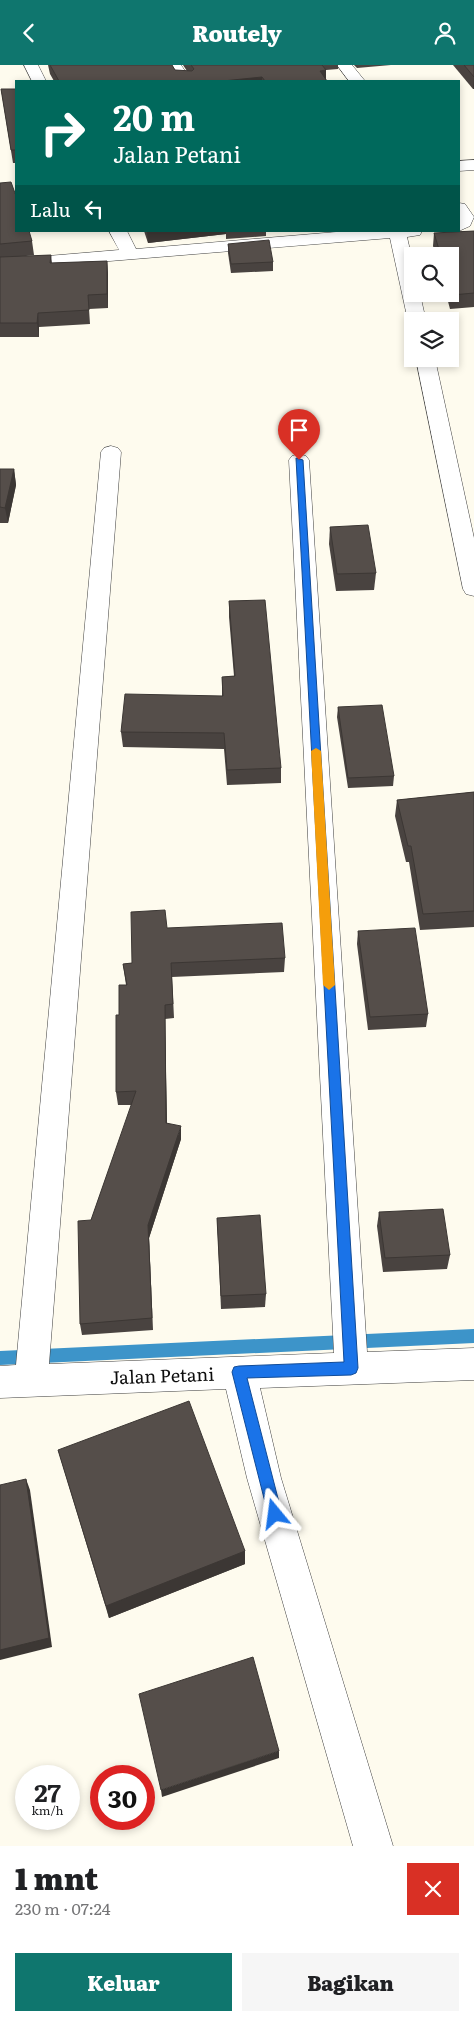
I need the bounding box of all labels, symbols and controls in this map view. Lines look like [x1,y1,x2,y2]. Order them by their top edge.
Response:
text: Routely [192,16,282,49]
icon: back [15,19,43,47]
icon: person [431,19,459,47]
text: 20 m [113,90,195,142]
icon: right [30,100,95,165]
text: Jalan Petani [113,137,241,170]
text: Lalu [30,195,70,223]
icon: left [80,195,108,223]
map controls [404,247,459,367]
button: search [404,247,459,302]
button: layers [404,312,459,367]
pin [278,409,320,460]
icon: arrive [285,416,313,444]
street label: Jalan Petani [109,1360,215,1390]
position arrow [248,1487,300,1539]
speed limit sign: 30 [90,1765,155,1830]
text: 27 [34,1773,61,1810]
text: km/h [32,1801,63,1819]
text: 1 mnt [15,1855,98,1899]
button: close [407,1863,459,1915]
text: 230 m · 07:24 [15,1896,111,1920]
button: Keluar [15,1953,232,2011]
button: Bagikan [242,1953,459,2011]

